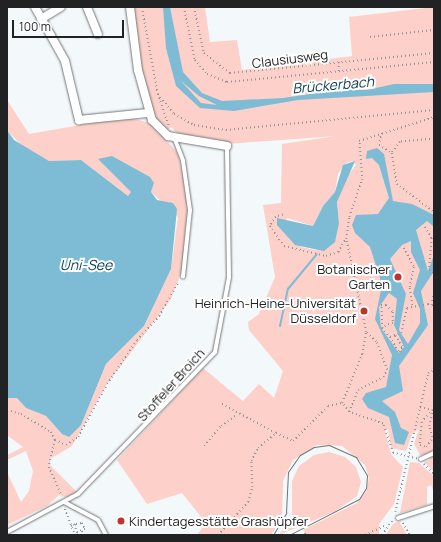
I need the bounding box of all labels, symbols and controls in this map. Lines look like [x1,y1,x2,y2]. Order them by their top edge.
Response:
scale bar [14,12,126,38]
text: 100 m [19,18,51,35]
street label: Clausiusweg [251,47,329,71]
water label: Brückerbach [291,73,375,97]
water label: Uni-See [60,257,112,273]
place label: Botanischer Garten [317,262,390,293]
marker: Botanischer Garten [393,272,403,282]
place label: Heinrich-Heine-Universität Düsseldorf [195,296,356,327]
marker: Heinrich-Heine-Universität Düsseldorf [359,306,369,316]
street label: Stoffeler Broich [134,345,208,425]
place label: Kindertagesstätte Grashüpfer [129,513,308,529]
marker: Kindertagesstätte Grashüpfer [116,516,126,526]

